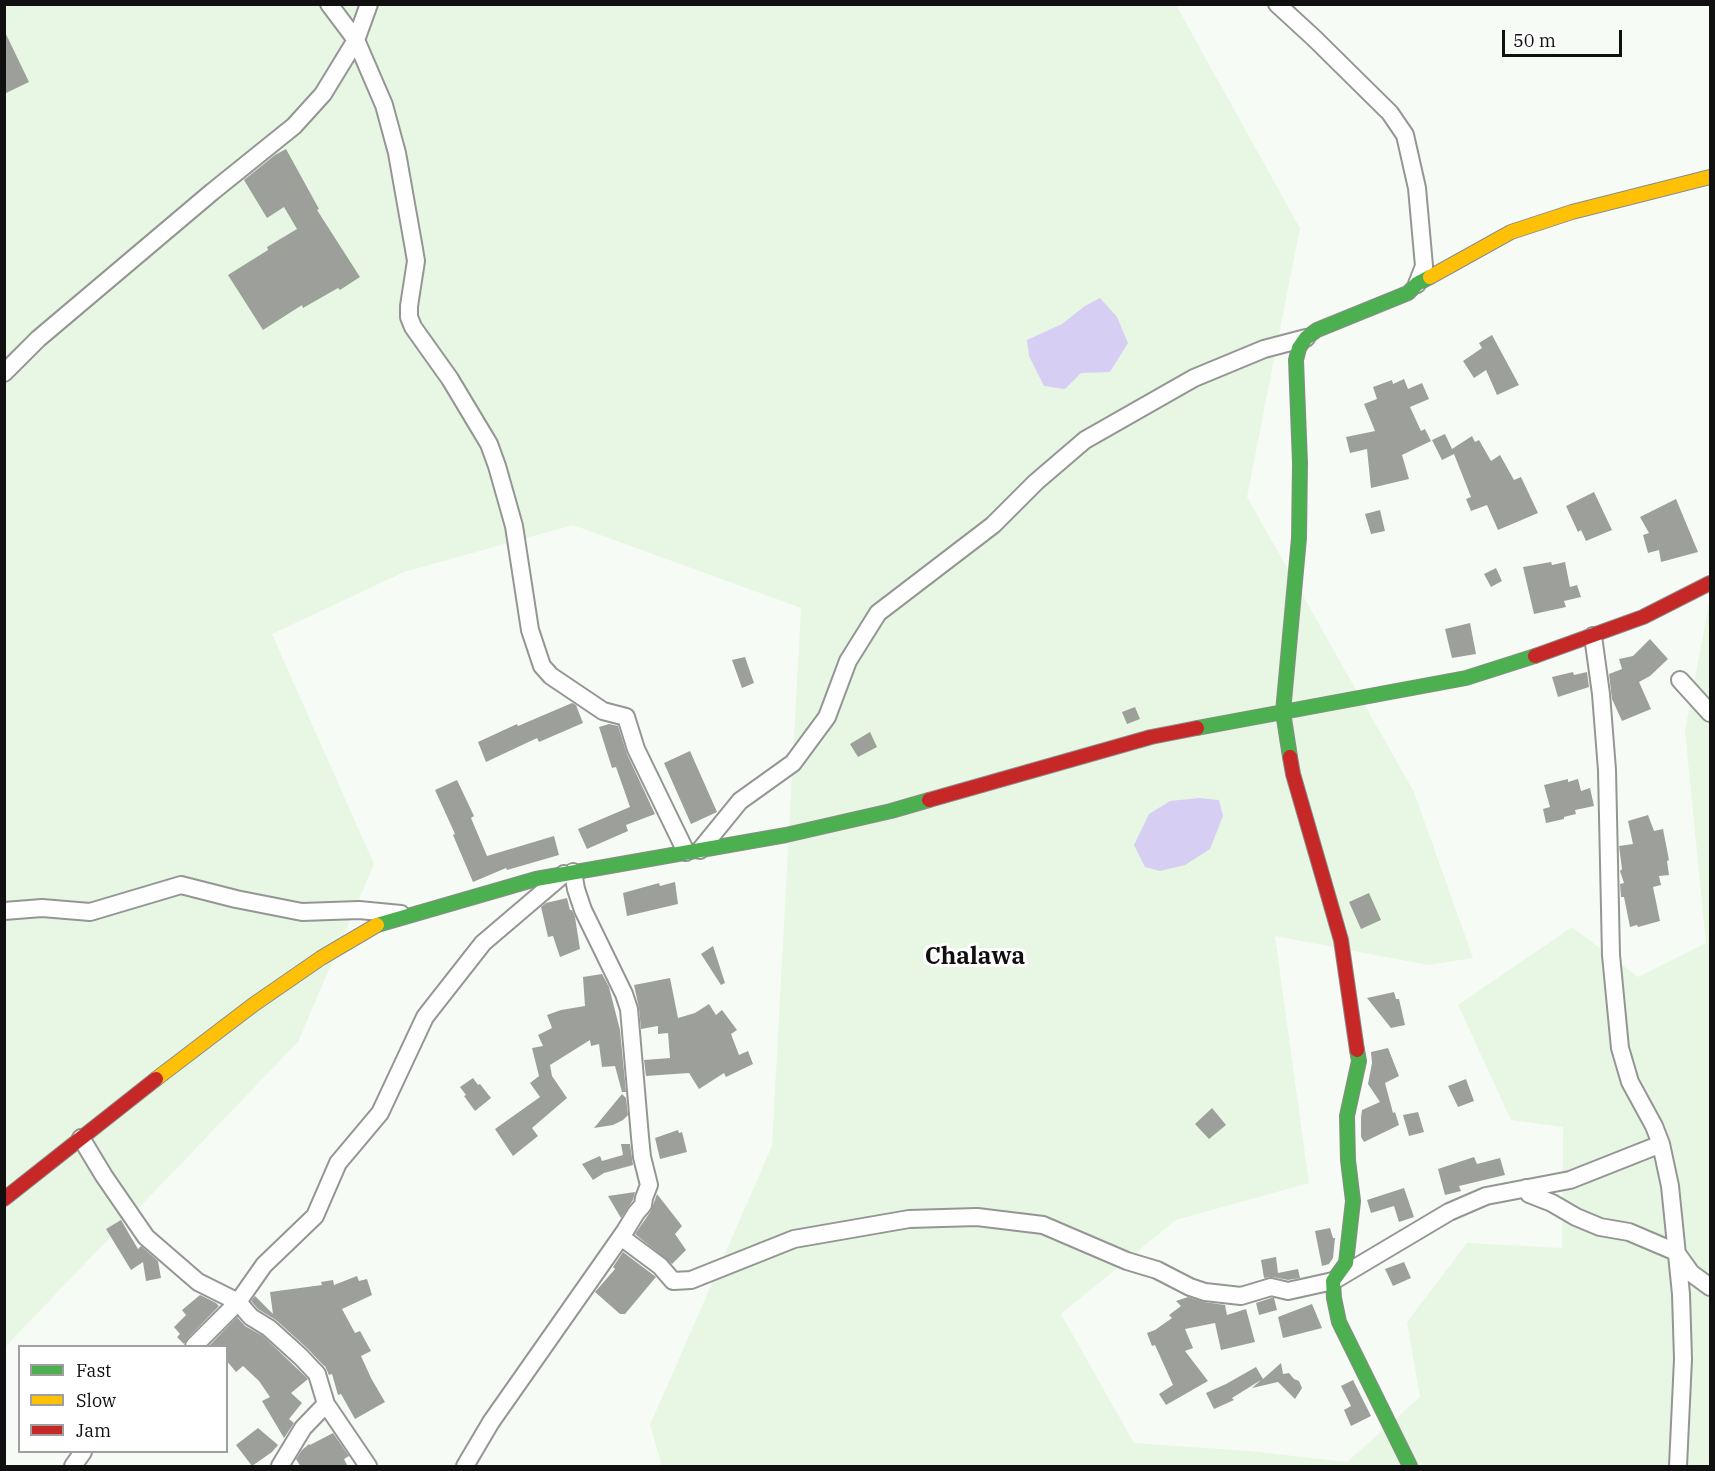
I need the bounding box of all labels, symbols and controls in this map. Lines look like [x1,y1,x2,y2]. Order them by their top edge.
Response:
scale bar [1505,18,1625,56]
text: 50 m [1513,29,1556,52]
district label: Chalawa [925,943,1025,971]
legend [18,1345,228,1453]
text: Fast [76,1359,111,1382]
text: Slow [76,1389,116,1412]
text: Jam [76,1419,111,1442]

